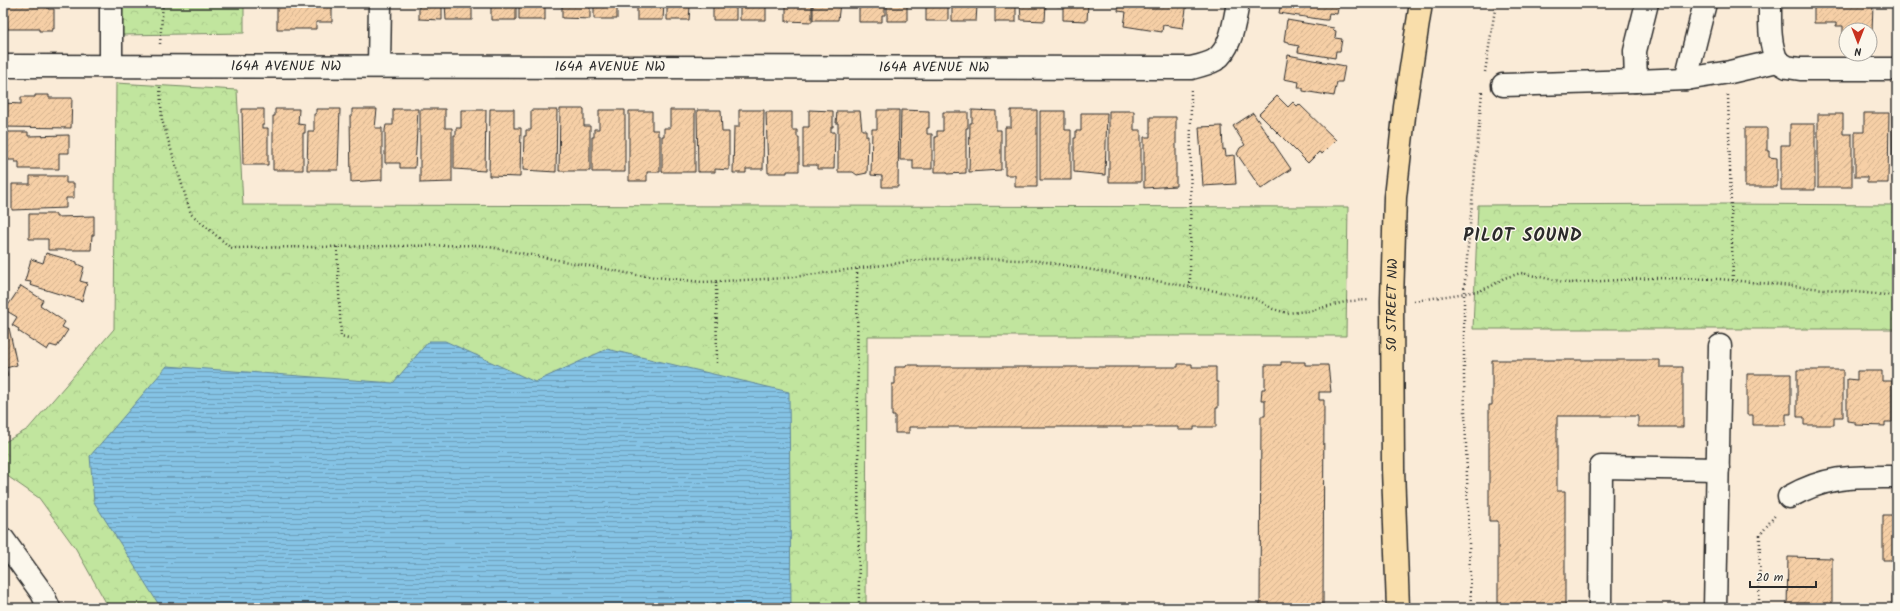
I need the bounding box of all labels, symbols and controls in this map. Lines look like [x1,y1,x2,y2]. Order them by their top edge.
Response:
north arrow [1838,22,1878,62]
text: N [1854,42,1861,60]
street label: 164A AVENUE NW [231,55,341,78]
street label: 164A AVENUE NW [555,56,665,78]
street label: 164A AVENUE NW [879,56,989,79]
district label: PILOT SOUND [1463,222,1583,251]
street label: 50 STREET NW [1381,258,1404,352]
scale bar [1750,563,1816,589]
text: 20 m [1756,568,1784,587]

